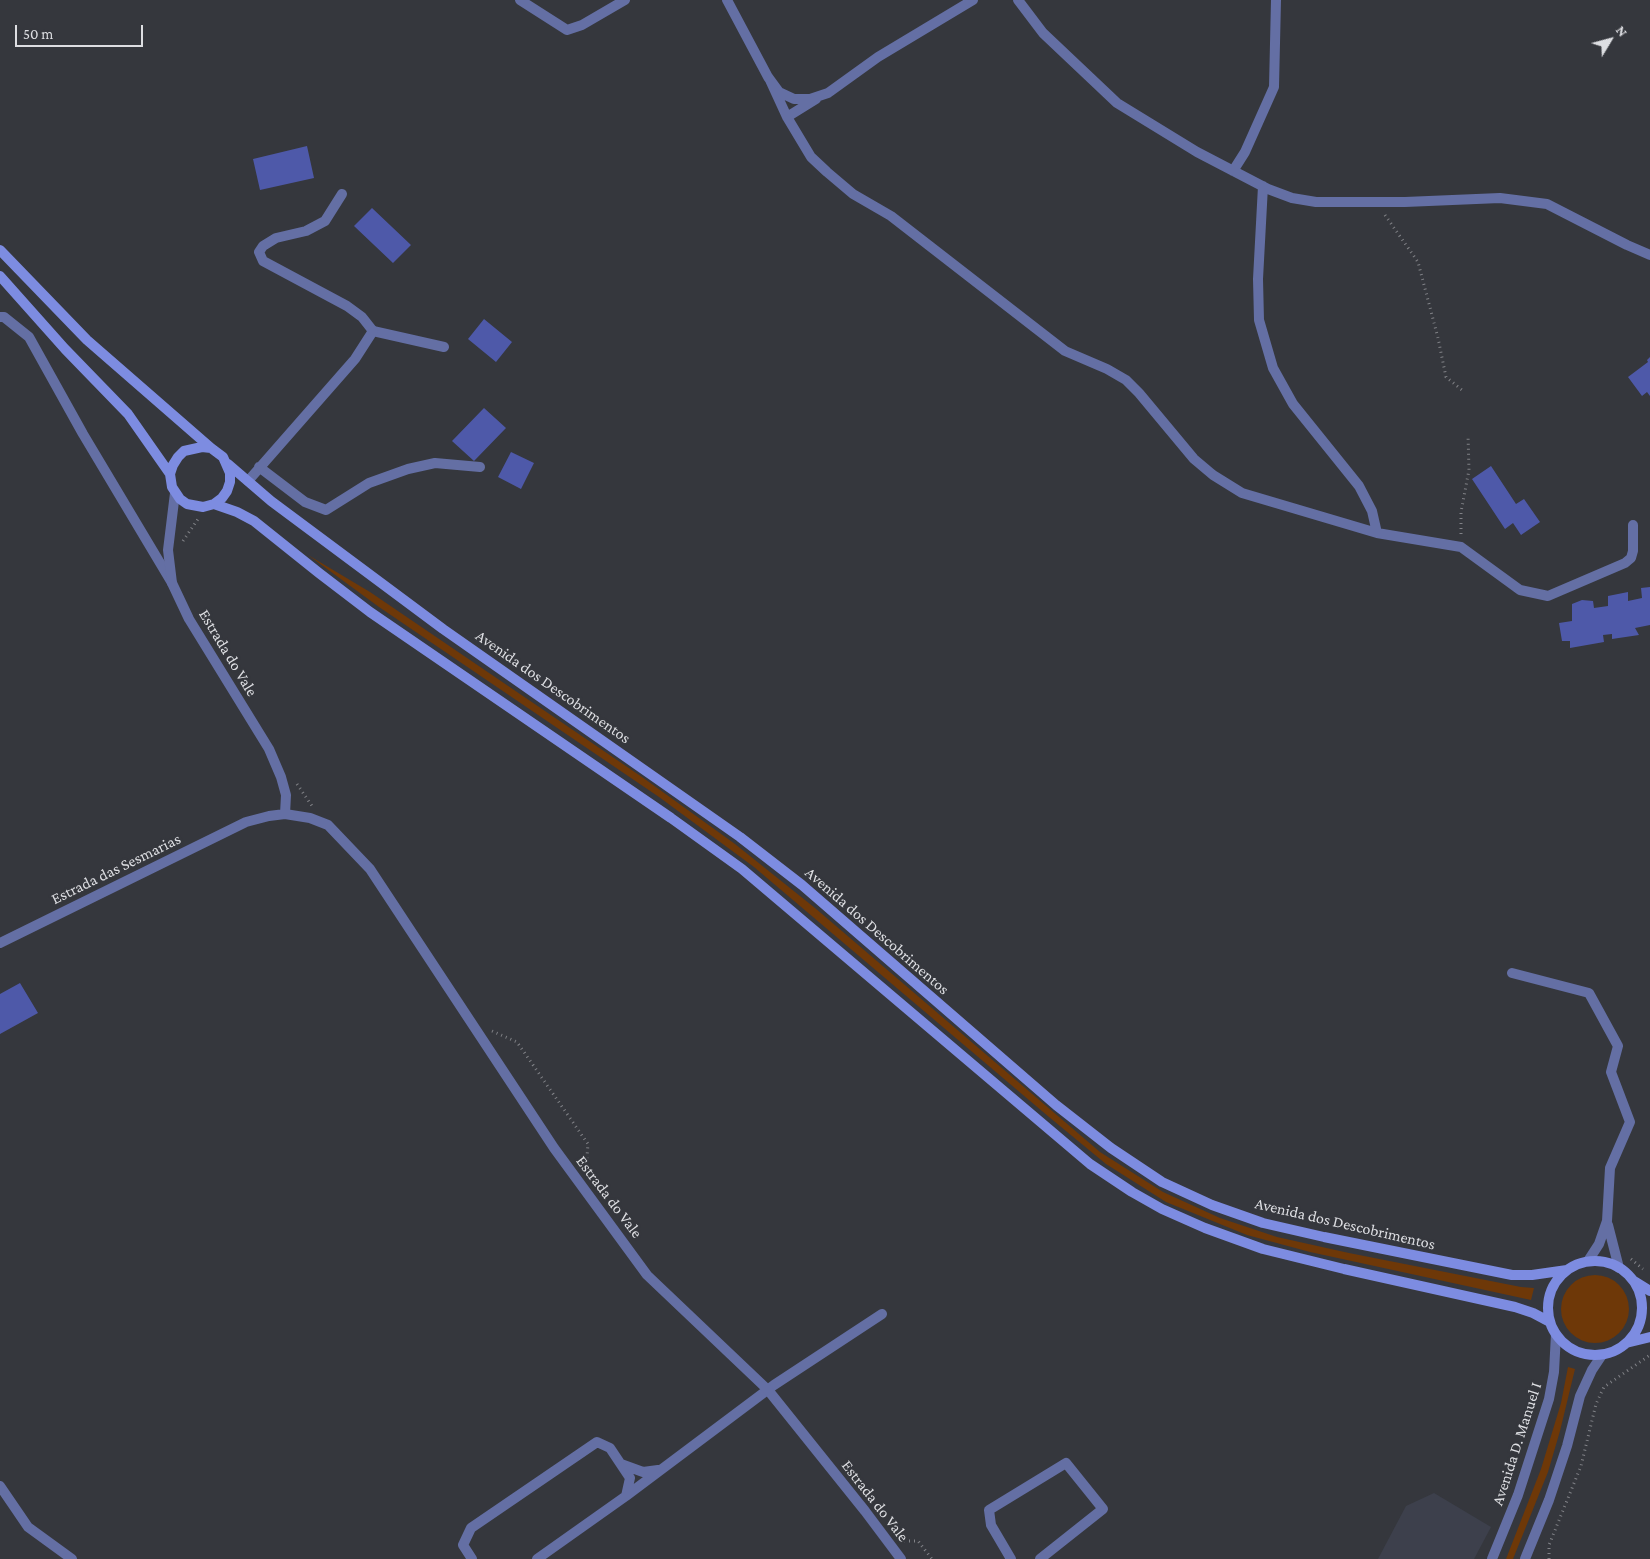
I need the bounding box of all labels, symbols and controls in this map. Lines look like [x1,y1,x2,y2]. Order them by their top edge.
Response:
scale bar [18,15,145,47]
north arrow [1585,15,1635,65]
text: N [1613,22,1631,40]
text: 50 m [23,26,53,42]
street label: Estrada do Vale [194,606,262,700]
street label: Avenida dos Descobrimentos [472,626,634,748]
street label: Estrada das Sesmarias [48,829,184,909]
street label: Avenida dos Descobrimentos [801,863,953,999]
street label: Estrada do Vale [572,1152,646,1242]
street label: Avenida dos Descobrimentos [1253,1194,1437,1254]
street label: Avenida D. Manuel I [1488,1380,1546,1508]
street label: Estrada do Vale [837,1456,913,1546]

